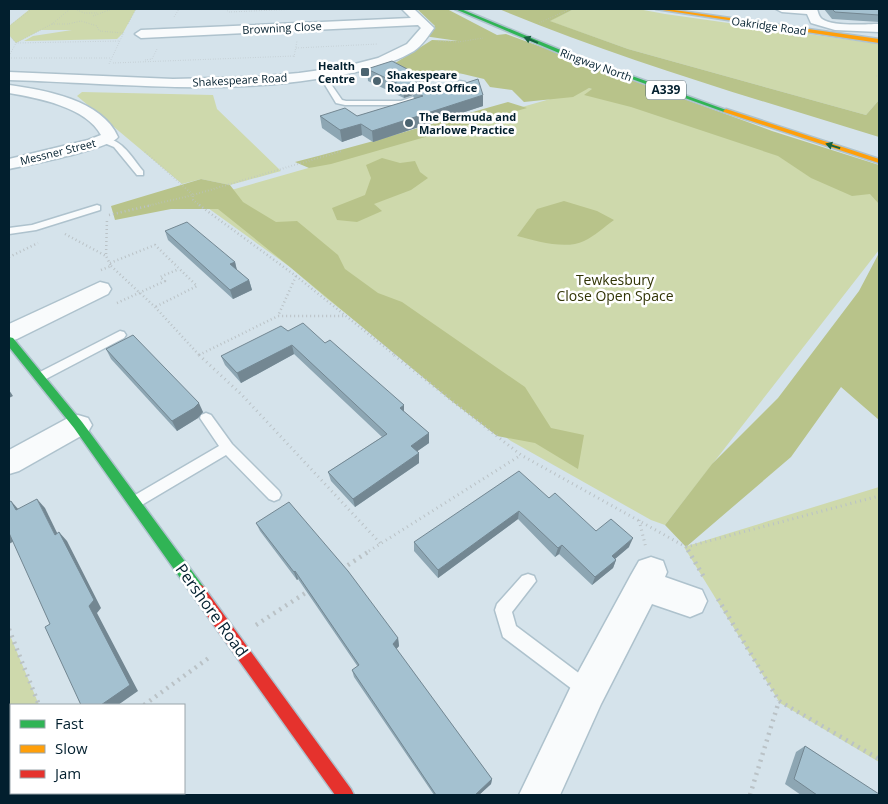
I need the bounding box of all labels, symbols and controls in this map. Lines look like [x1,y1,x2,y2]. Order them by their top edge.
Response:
street label: Oakridge Road [731,13,808,38]
street label: Browning Close [242,18,322,37]
one-way arrow [524,36,538,44]
street label: Ringway North [558,45,634,84]
place label: Health Centre [318,58,355,86]
marker: Health Centre [359,66,371,78]
place label: Shakespeare Road Post Office [387,67,478,95]
street label: Shakespeare Road [192,70,288,89]
marker: Shakespeare Road Post Office [371,75,383,87]
road number: A339 [646,80,686,100]
place label: The Bermuda and Marlowe Practice [419,109,516,137]
marker: The Bermuda and Marlowe Practice [403,117,415,129]
street label: Messner Street [18,135,97,168]
one-way arrow [825,142,840,149]
park label: Tewkesbury Close Open Space [556,270,674,305]
street label: Pershore Road [171,559,253,661]
legend [10,704,185,794]
text: Fast [55,713,84,733]
text: Slow [55,738,88,758]
text: Jam [53,763,81,783]

